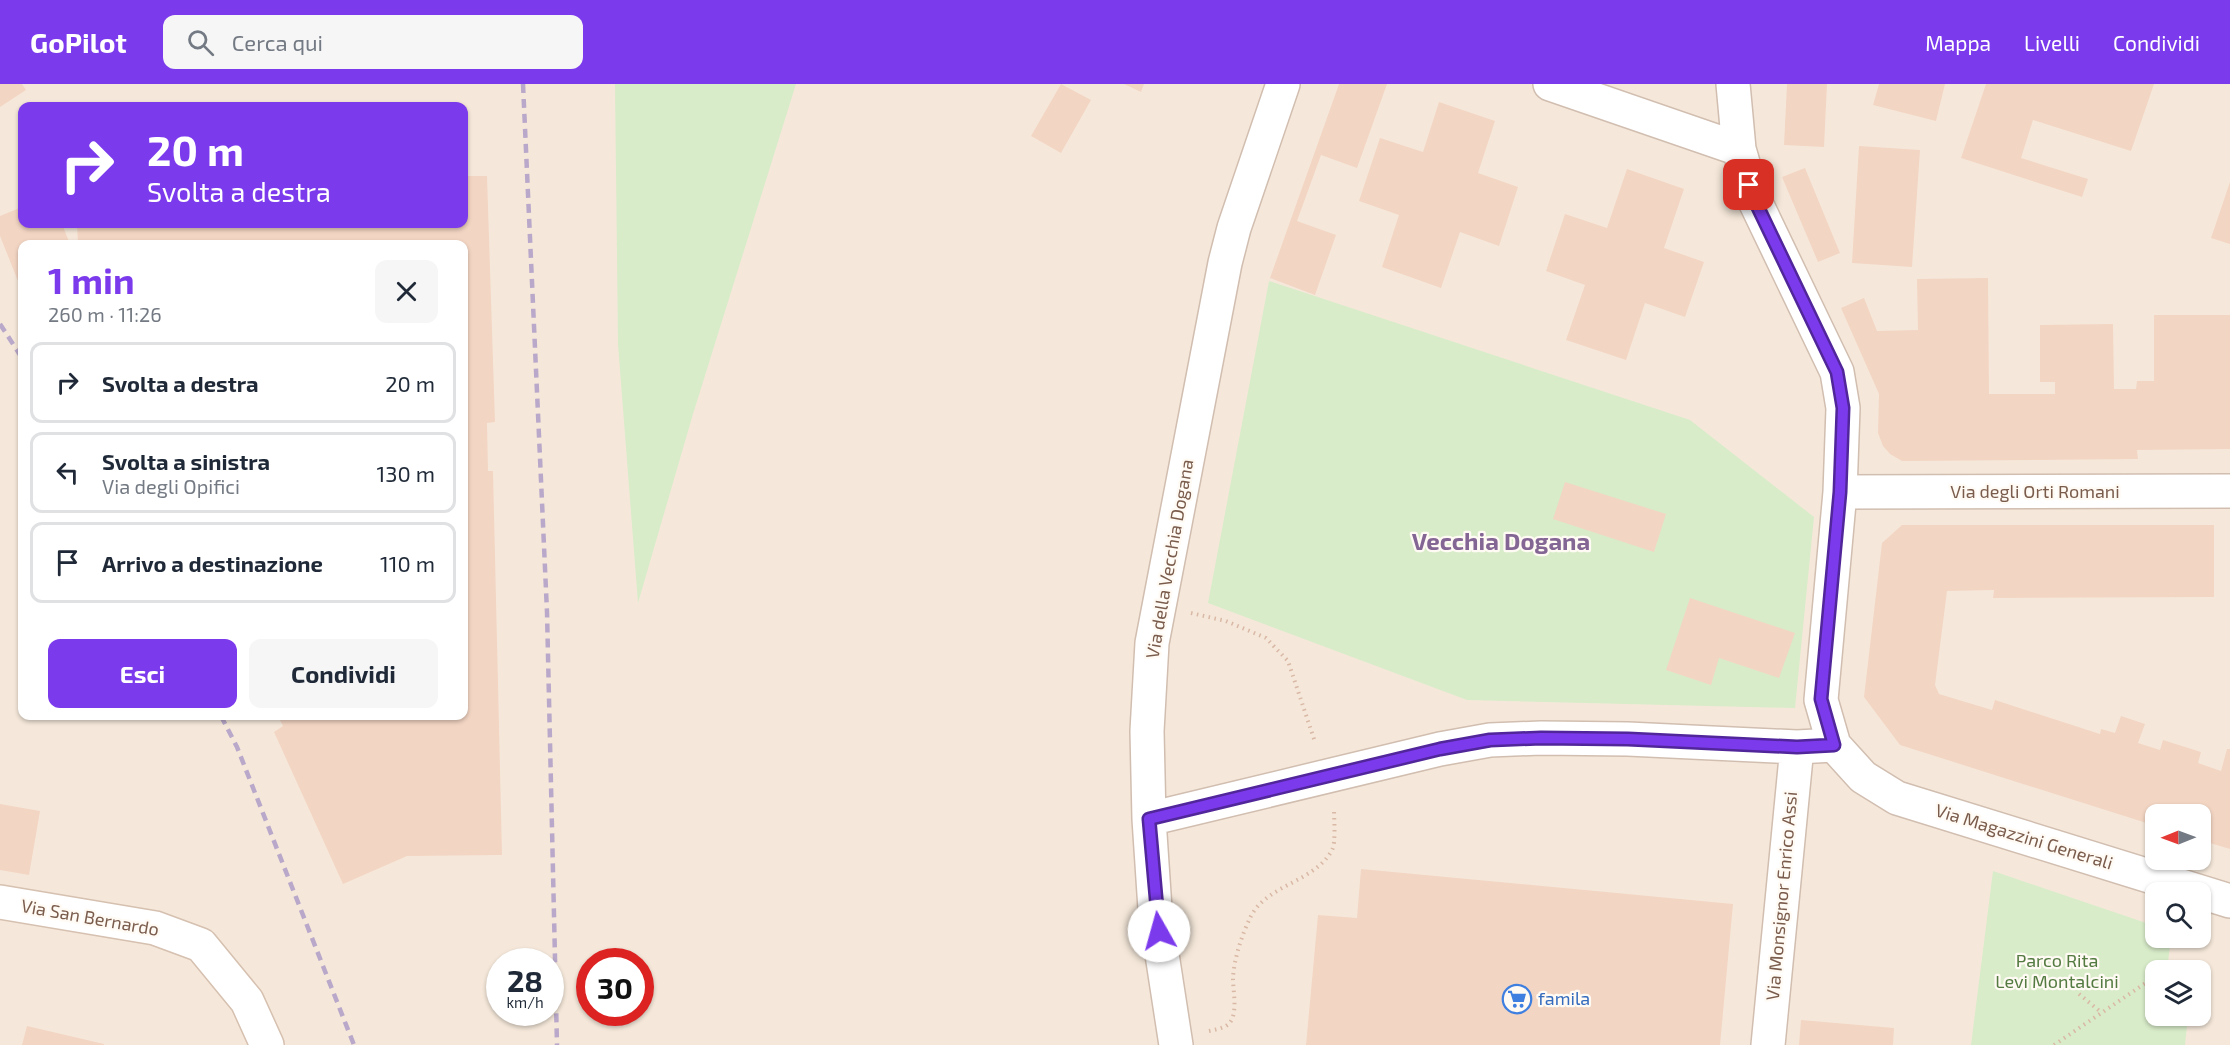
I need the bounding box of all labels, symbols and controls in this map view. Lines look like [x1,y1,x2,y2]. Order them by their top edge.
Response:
search box [163,15,583,69]
text: GoPilot [30,25,127,59]
icon: search [184,26,217,59]
text: Cerca qui [232,29,323,55]
text: Mappa [1925,30,1991,55]
text: Livelli [2024,30,2080,55]
text: Condividi [2113,30,2200,55]
text: 20 m [147,124,244,174]
icon: right [48,126,126,204]
pin [1723,159,1774,210]
icon: arrive [1732,168,1765,201]
text: Svolta a destra [147,175,331,207]
text: 1 min [48,258,135,301]
button: close [375,260,438,323]
text: 260 m · 11:26 [48,302,162,326]
icon: right [51,366,84,399]
text: Svolta a destra [102,370,259,396]
text: 20 m [385,370,435,396]
text: Svolta a sinistra [102,448,270,474]
icon: left [51,456,84,489]
street label: Via della Vecchia Dogana [1141,457,1197,660]
text: 130 m [377,460,435,486]
text: Via degli Opifici [102,474,240,498]
street label: Via degli Orti Romani [1950,480,2120,502]
district label: Vecchia Dogana [1412,526,1590,555]
icon: arrive [51,546,84,579]
text: Arrivo a destinazione [102,550,323,576]
text: 110 m [380,550,435,576]
button: Esci [48,639,237,708]
button: Condividi [249,639,438,708]
street label: Via Monsignor Enrico Assi [1761,791,1801,1001]
street label: Via Magazzini Generali [1933,799,2116,874]
north arrow [2145,804,2211,870]
map controls [2145,804,2211,1026]
button: search [2145,882,2211,948]
street label: Via San Bernardo [19,894,161,940]
position arrow [1127,899,1191,963]
speed limit sign: 30 [576,948,654,1026]
park label: Parco Rita Levi Montalcini [1995,949,2119,992]
button: layers [2145,960,2211,1026]
text: 28 [507,962,543,998]
supermarket icon: famila [1501,983,1533,1015]
place label: famila [1538,987,1590,1009]
text: km/h [506,993,544,1011]

